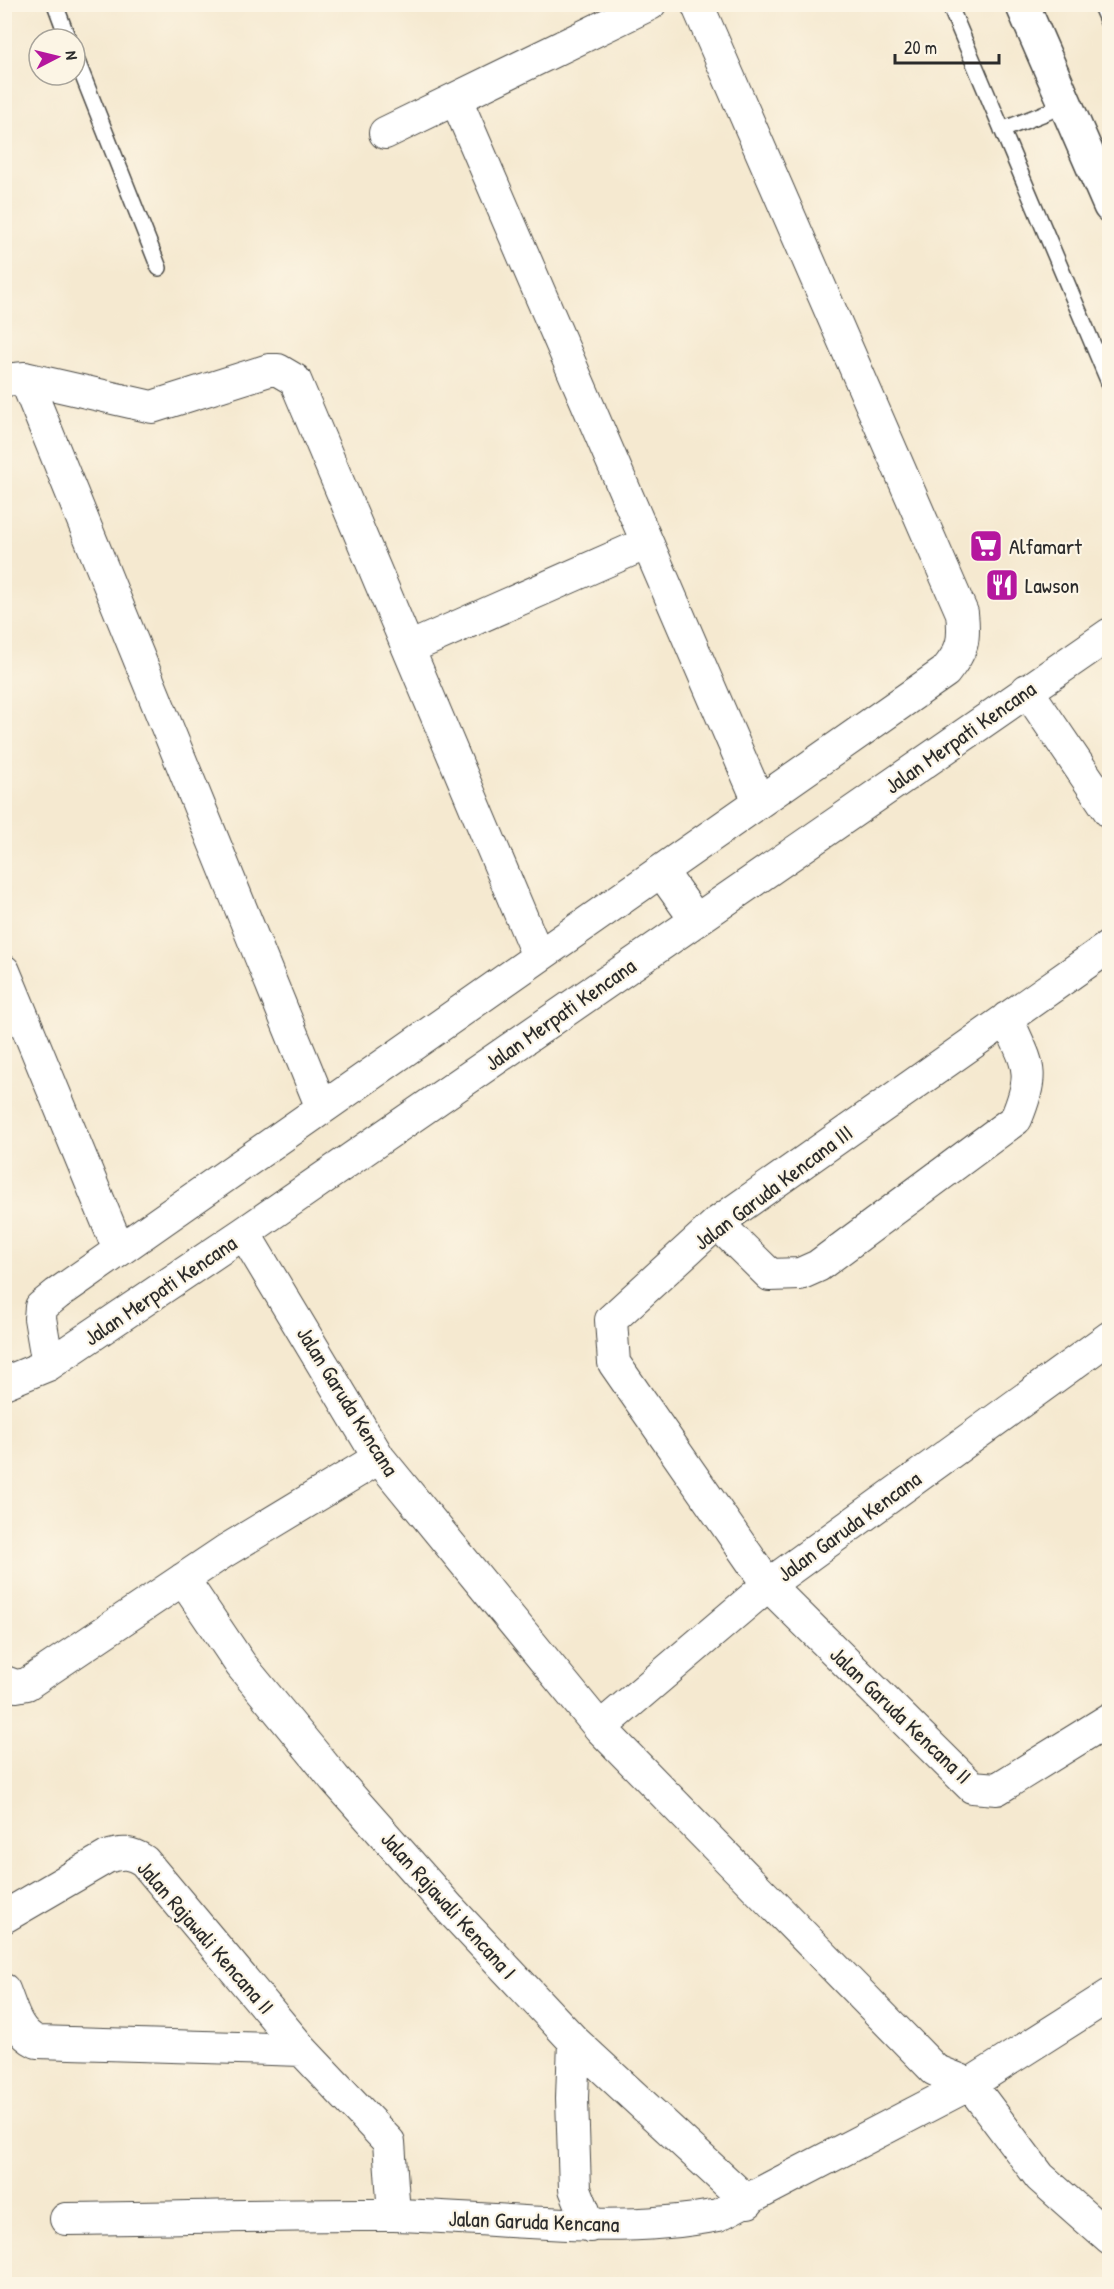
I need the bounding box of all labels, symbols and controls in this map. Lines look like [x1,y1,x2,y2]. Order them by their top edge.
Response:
north arrow [27,27,87,87]
scale bar [895,27,998,65]
text: 20 m [904,35,937,60]
text: N [60,50,83,61]
supermarket icon: Alfamart [968,528,1004,564]
place label: Alfamart [1009,531,1082,561]
restaurant icon: Lawson [984,567,1020,603]
place label: Lawson [1025,570,1079,600]
street label: Jalan Merpati Kencana [878,673,1042,800]
street label: Jalan Merpati Kencana [478,950,642,1077]
street label: Jalan Garuda Kencana III [688,1117,858,1257]
street label: Jalan Merpati Kencana [78,1228,243,1352]
street label: Jalan Garuda Kencana [290,1321,406,1482]
street label: Jalan Garuda Kencana [771,1463,927,1588]
street label: Jalan Garuda Kencana II [824,1640,978,1790]
street label: Jalan Rajawali Kencana I [374,1825,524,1985]
street label: Jalan Rajawali Kencana II [131,1854,281,2020]
street label: Jalan Garuda Kencana [448,2203,620,2239]

